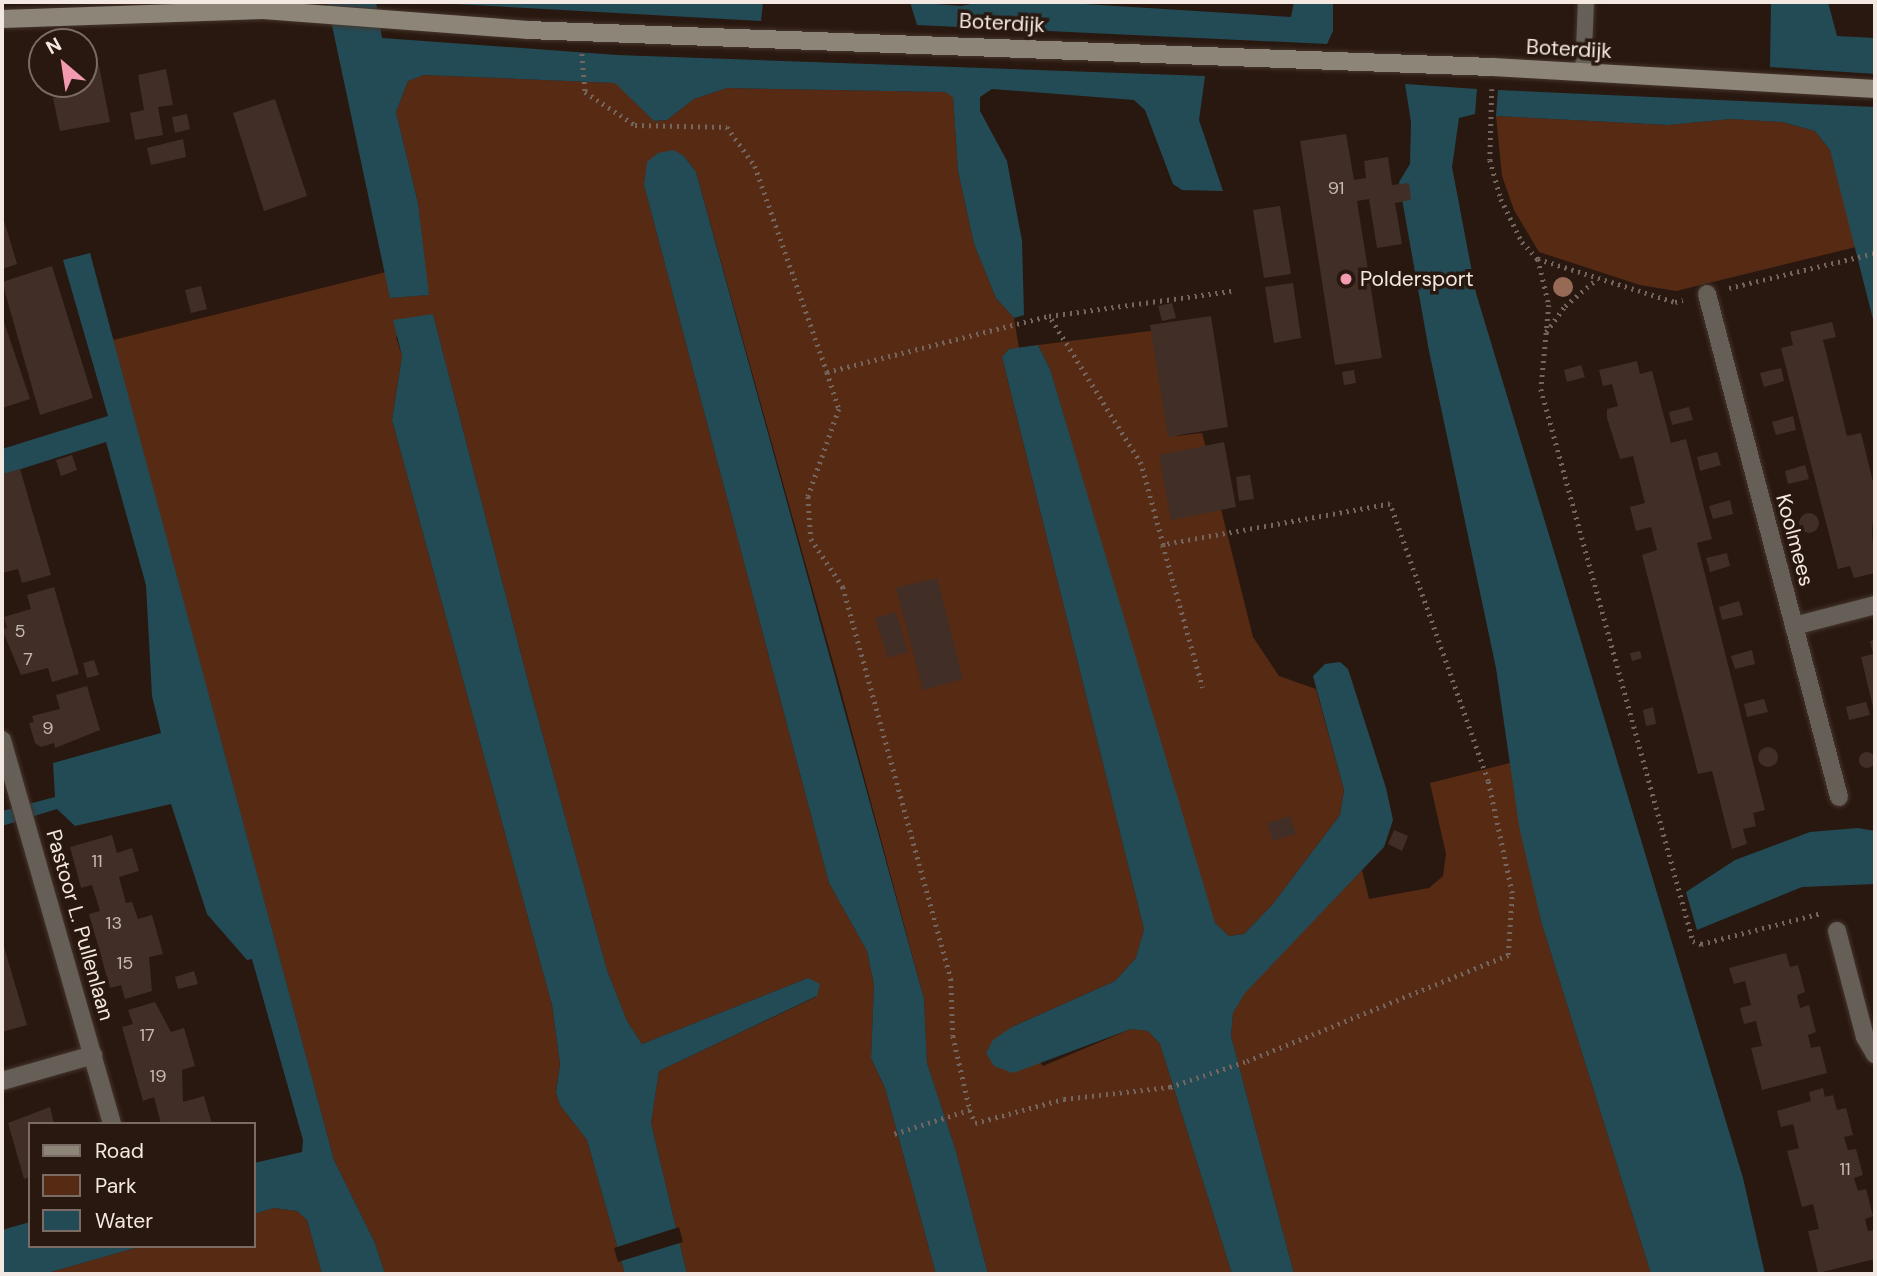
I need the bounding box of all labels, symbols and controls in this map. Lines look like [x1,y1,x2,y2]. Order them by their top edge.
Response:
street label: Boterdijk [958,8,1046,38]
north arrow [28,28,98,98]
text: N [41,32,66,60]
street label: Boterdijk [1525,34,1613,64]
house number: 91 [1328,177,1344,199]
place label: Poldersport [1360,266,1474,292]
marker: Poldersport [1338,271,1354,287]
street label: Koolmees [1771,491,1819,589]
house number: 5 [15,620,25,642]
house number: 7 [23,648,33,670]
house number: 9 [42,717,54,739]
street label: Pastoor L. Pullenlaan [41,827,119,1023]
house number: 11 [91,850,103,872]
house number: 13 [106,912,122,934]
house number: 15 [117,952,133,974]
house number: 17 [139,1024,155,1046]
house number: 19 [150,1065,166,1087]
legend [28,1122,256,1248]
text: Road [95,1137,144,1165]
house number: 11 [1839,1158,1851,1180]
text: Park [95,1172,136,1200]
text: Water [95,1207,153,1235]

